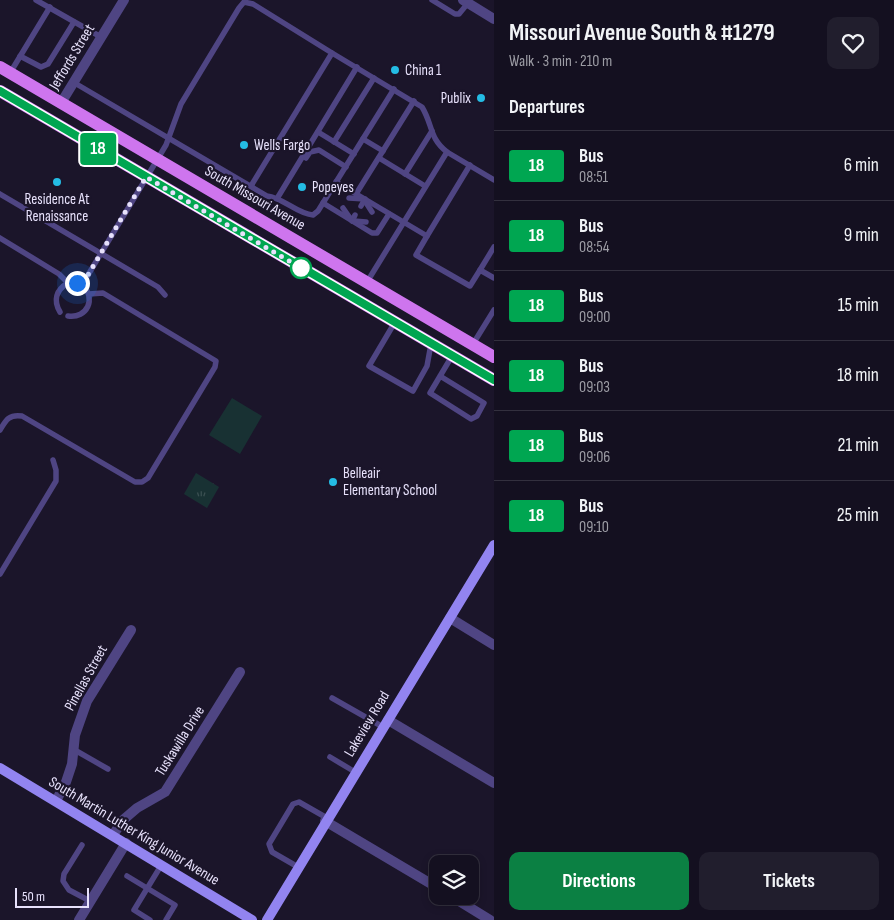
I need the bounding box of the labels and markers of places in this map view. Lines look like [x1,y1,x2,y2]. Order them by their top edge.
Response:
place label: China 1 [405,61,442,80]
marker: China 1 [389,64,401,76]
place label: Publix [441,89,471,108]
marker: Publix [475,92,487,104]
place label: Wells Fargo [254,136,310,155]
marker: Wells Fargo [238,139,250,151]
marker: Residence At Renaissance [51,176,63,188]
place label: Popeyes [312,178,354,197]
marker: Popeyes [296,181,308,193]
place label: Residence At Renaissance [24,190,90,226]
unlabelled marker [290,257,312,279]
place label: Belleair Elementary School [343,464,437,500]
marker: Belleair Elementary School [327,476,339,488]

